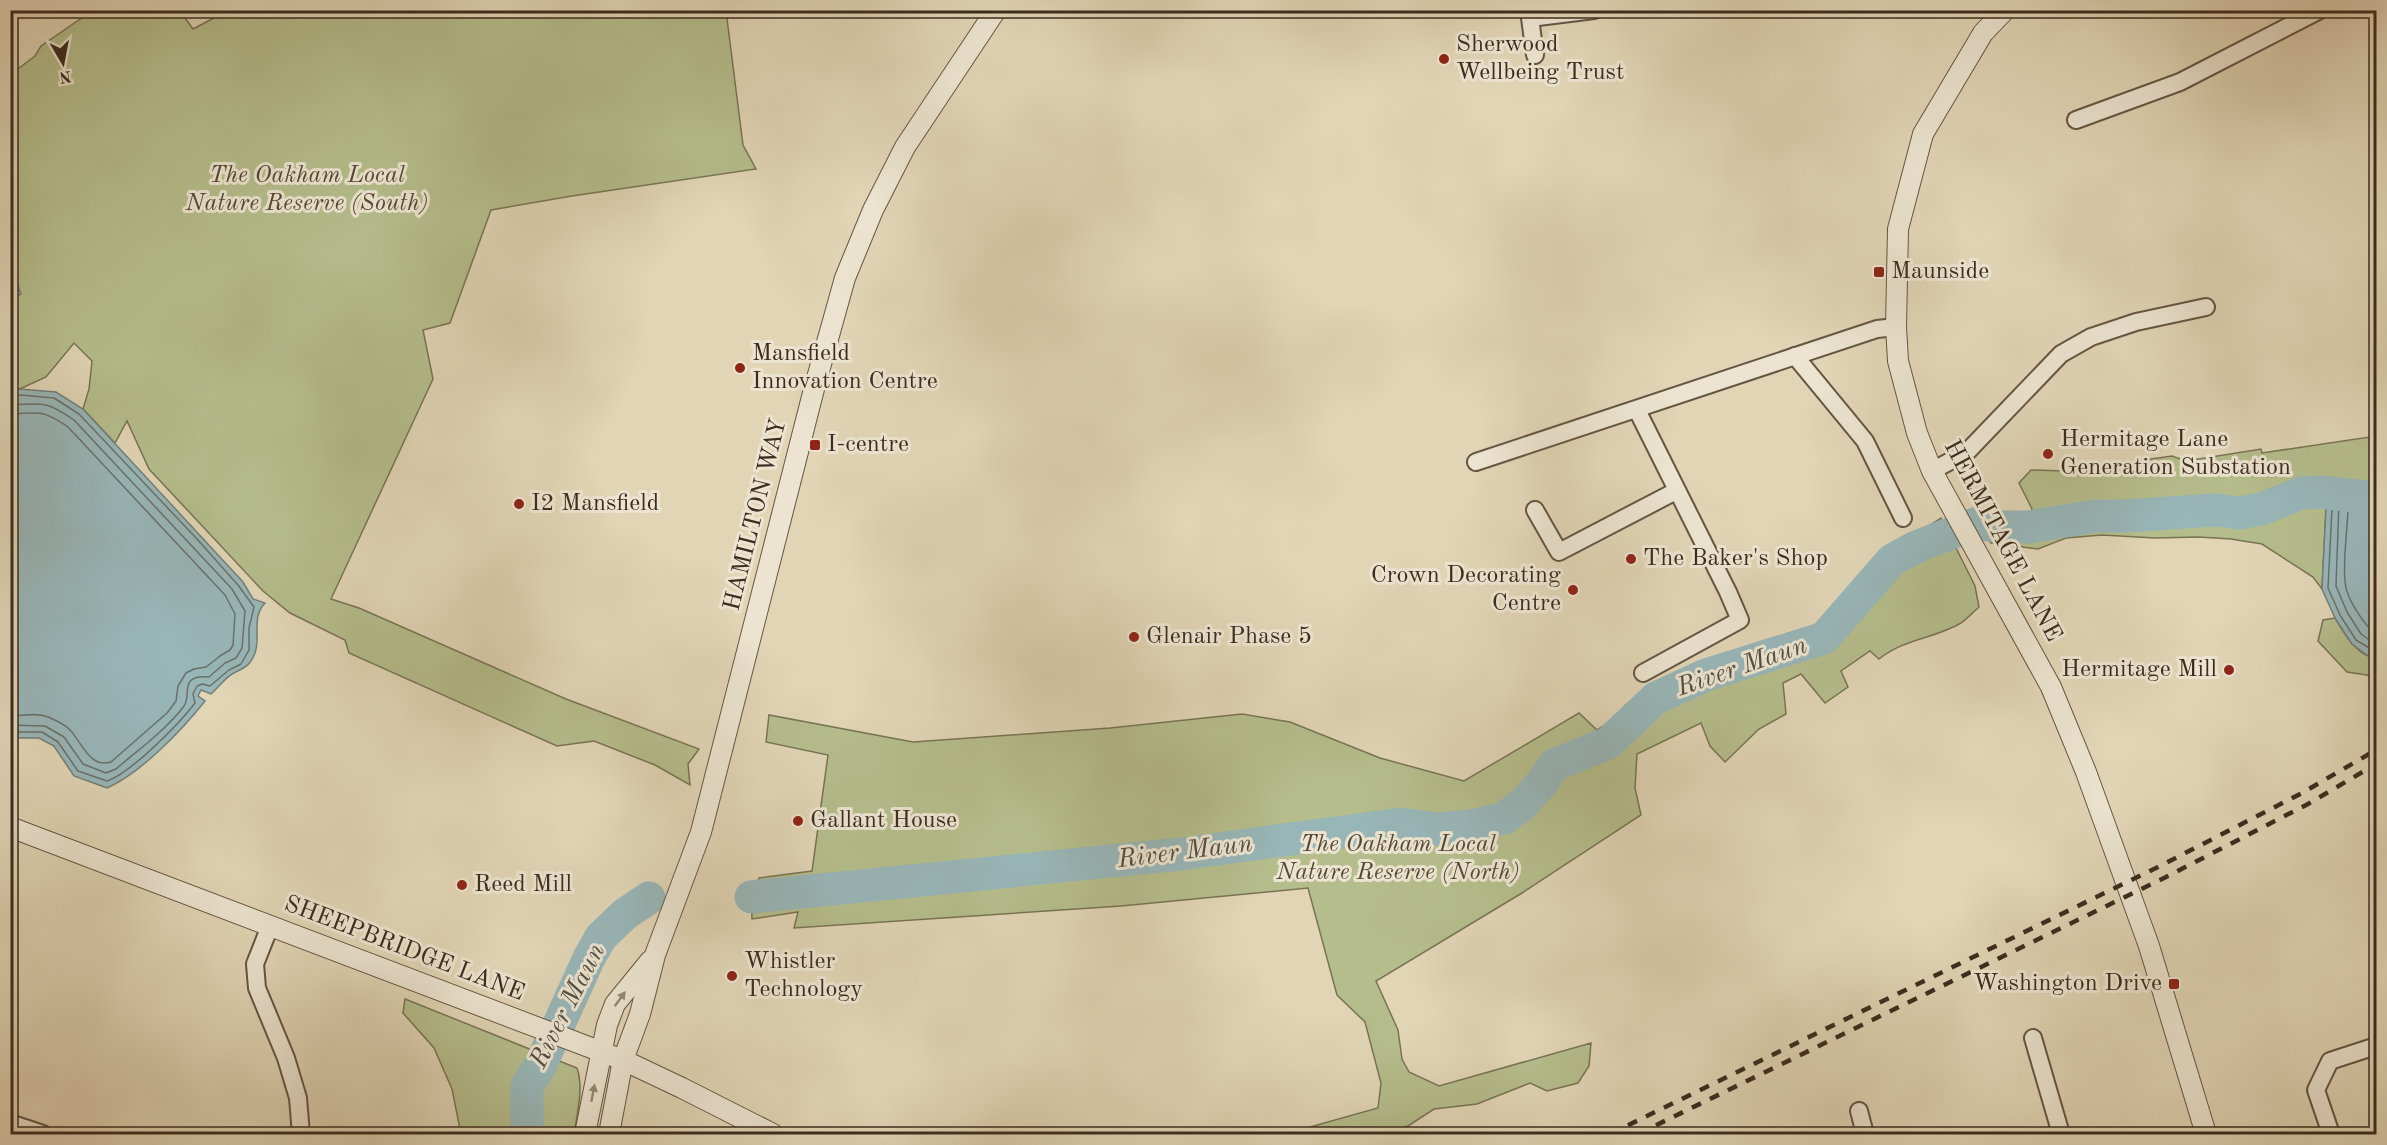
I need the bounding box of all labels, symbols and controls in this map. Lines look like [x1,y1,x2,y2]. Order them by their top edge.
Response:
north arrow [33,33,93,93]
place label: Sherwood Wellbeing Trust [1456,33,1624,85]
marker: Sherwood Wellbeing Trust [1437,52,1451,66]
text: N [57,67,73,85]
park label: The Oakham Local Nature Reserve (South) [185,164,428,216]
place label: Maunside [1891,260,1989,284]
marker: Maunside [1872,265,1886,279]
place label: Mansfield Innovation Centre [752,342,938,394]
marker: Mansfield Innovation Centre [733,361,747,375]
street label: HAMILTON WAY [721,416,791,614]
place label: Hermitage Lane Generation Substation [2060,428,2291,480]
place label: I-centre [827,433,909,457]
street label: HERMITAGE LANE [1939,436,2065,646]
marker: I-centre [808,438,822,452]
marker: Hermitage Lane Generation Substation [2041,447,2055,461]
place label: I2 Mansfield [531,492,659,516]
marker: I2 Mansfield [512,497,526,511]
place label: The Baker's Shop [1643,547,1828,571]
marker: The Baker's Shop [1624,552,1638,566]
place label: Crown Decorating Centre [1371,564,1561,616]
marker: Crown Decorating Centre [1566,583,1580,597]
place label: Glenair Phase 5 [1146,625,1312,649]
marker: Glenair Phase 5 [1127,630,1141,644]
water label: River Maun [1673,633,1811,702]
place label: Hermitage Mill [2061,658,2217,682]
marker: Hermitage Mill [2222,663,2236,677]
place label: Gallant House [810,809,957,833]
marker: Gallant House [791,814,805,828]
water label: River Maun [1115,831,1254,873]
park label: The Oakham Local Nature Reserve (North) [1275,833,1520,885]
place label: Reed Mill [474,873,572,897]
marker: Reed Mill [455,878,469,892]
street label: SHEEPBRIDGE LANE [281,892,527,1006]
water label: River Maun [525,940,610,1073]
place label: Whistler Technology [744,950,863,1002]
marker: Whistler Technology [725,969,739,983]
place label: Washington Drive [1973,972,2162,996]
marker: Washington Drive [2167,977,2181,991]
one-way arrow [614,991,626,1007]
one-way arrow [588,1083,597,1102]

